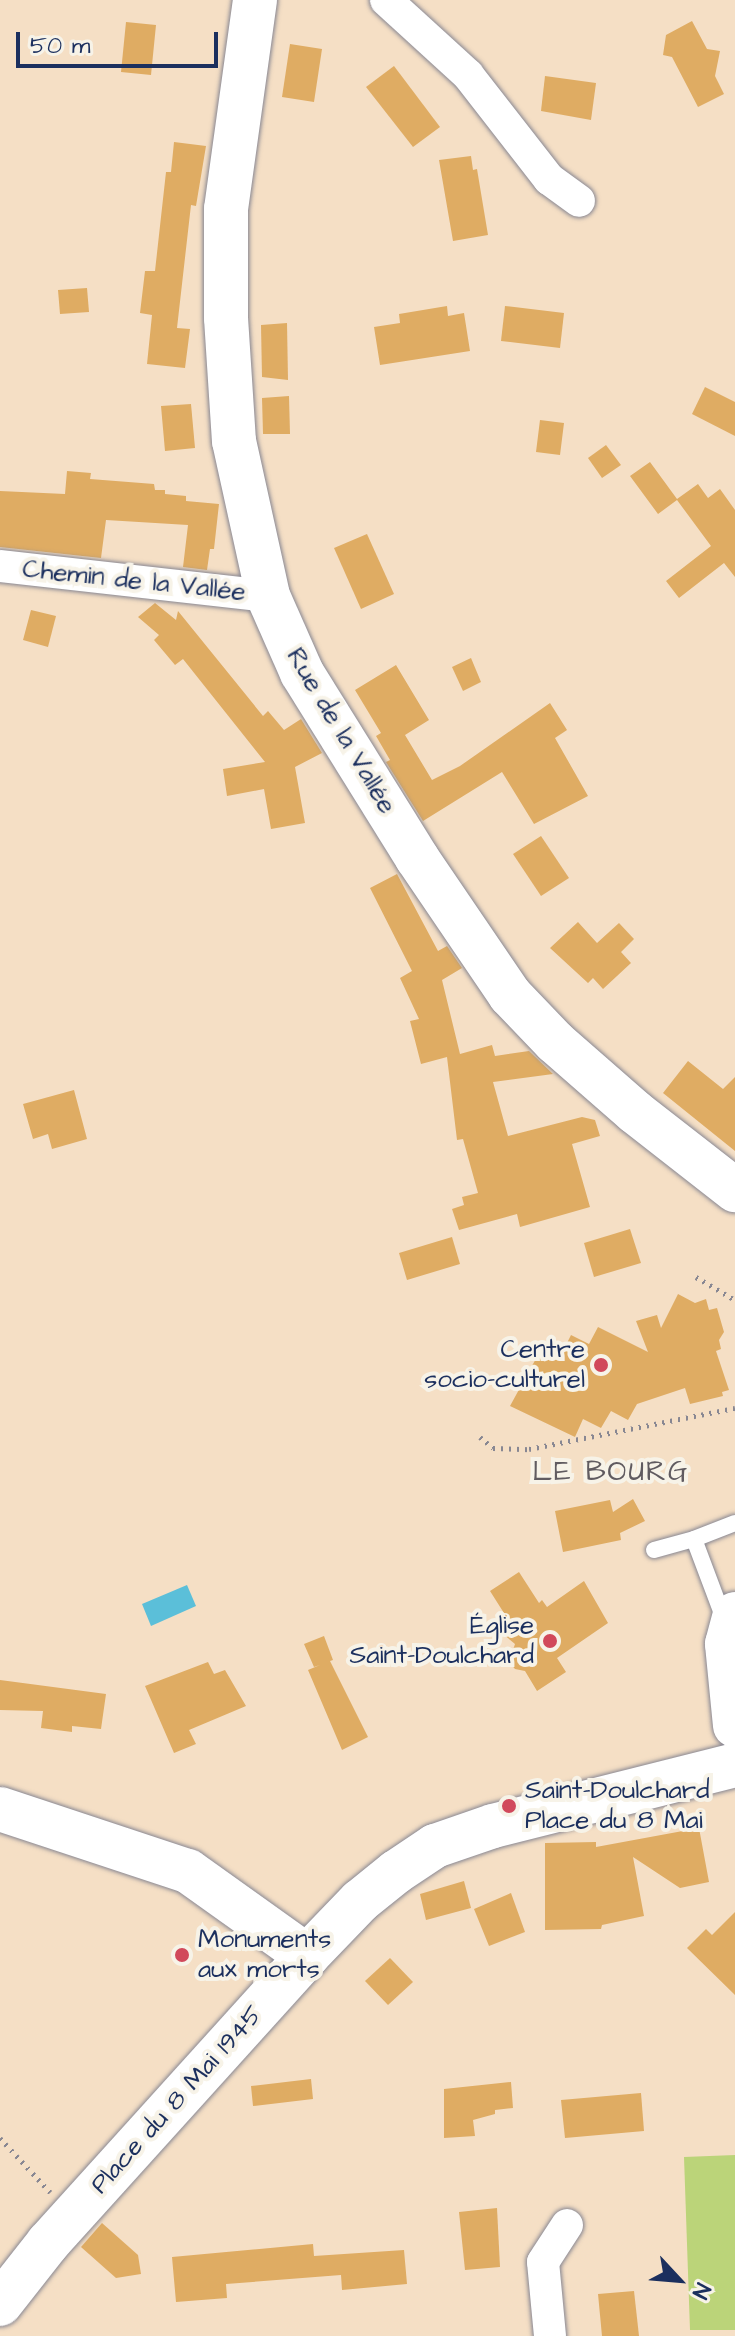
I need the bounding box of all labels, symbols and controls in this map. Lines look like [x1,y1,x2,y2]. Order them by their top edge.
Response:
scale bar [20,16,222,66]
text: 50 m [30,29,90,63]
street label: Chemin de la Vallée [21,554,247,608]
street label: Rue de la Vallée [279,643,403,819]
place label: Centre socio-culturel [424,1334,585,1396]
marker: Centre socio-culturel [592,1356,610,1374]
district label: LE BOURG [533,1455,689,1489]
place label: Église Saint-Doulchard [350,1610,534,1672]
marker: Église Saint-Doulchard [541,1632,559,1650]
place label: Saint-Doulchard Place du 8 Mai [525,1775,709,1836]
marker: Saint-Doulchard Place du 8 Mai [500,1797,518,1815]
place label: Monuments aux morts [198,1924,331,1986]
marker: Monuments aux morts [173,1946,191,1964]
street label: Place du 8 Mai 1945 [84,2000,270,2200]
north arrow [639,2240,719,2320]
text: N [684,2278,718,2304]

